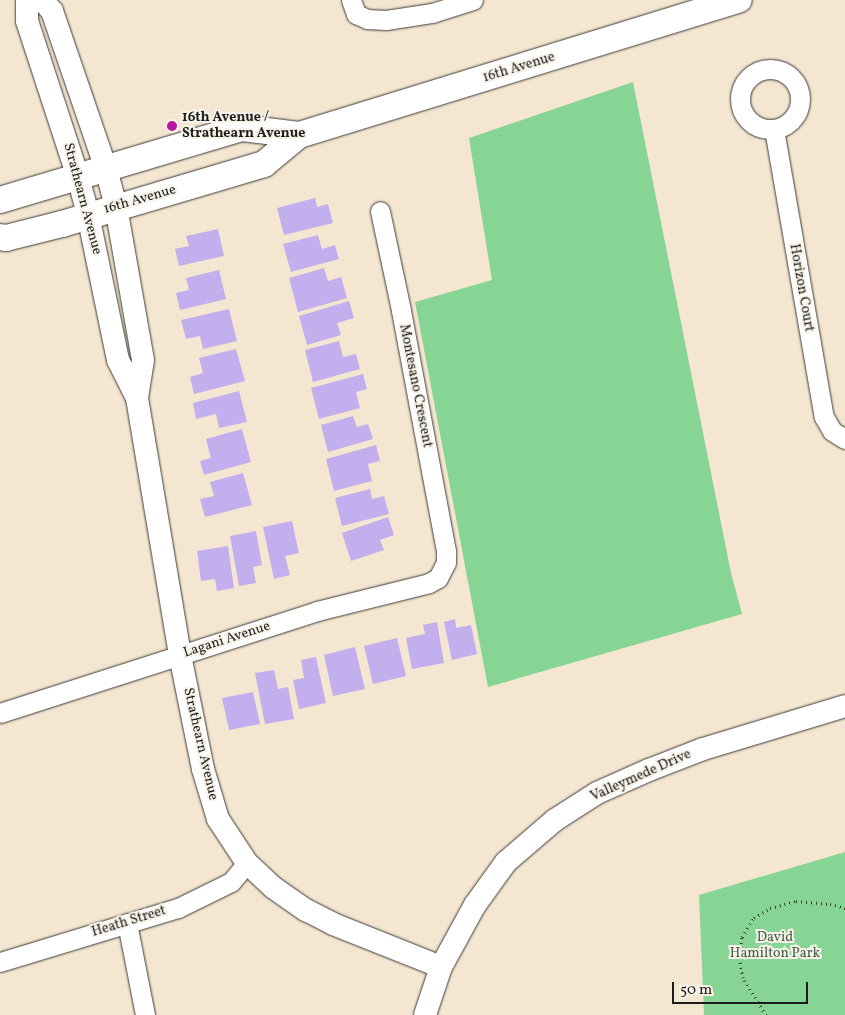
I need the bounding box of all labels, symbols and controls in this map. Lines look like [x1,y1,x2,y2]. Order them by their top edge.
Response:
street label: 16th Avenue [481,49,557,87]
place label: 16th Avenue / Strathearn Avenue [182,110,305,142]
marker: 16th Avenue / Strathearn Avenue [166,120,178,132]
street label: Strathearn Avenue [59,141,105,257]
street label: 16th Avenue [102,182,178,218]
street label: Horizon Court [785,243,817,333]
street label: Montesano Crescent [395,323,435,449]
street label: Lagani Avenue [182,618,272,662]
street label: Strathearn Avenue [179,686,221,802]
street label: Valleymede Drive [588,746,694,806]
street label: Heath Street [90,903,168,941]
park label: David Hamilton Park [730,930,820,962]
scale bar [675,972,811,1004]
text: 50 m [680,980,712,1001]

